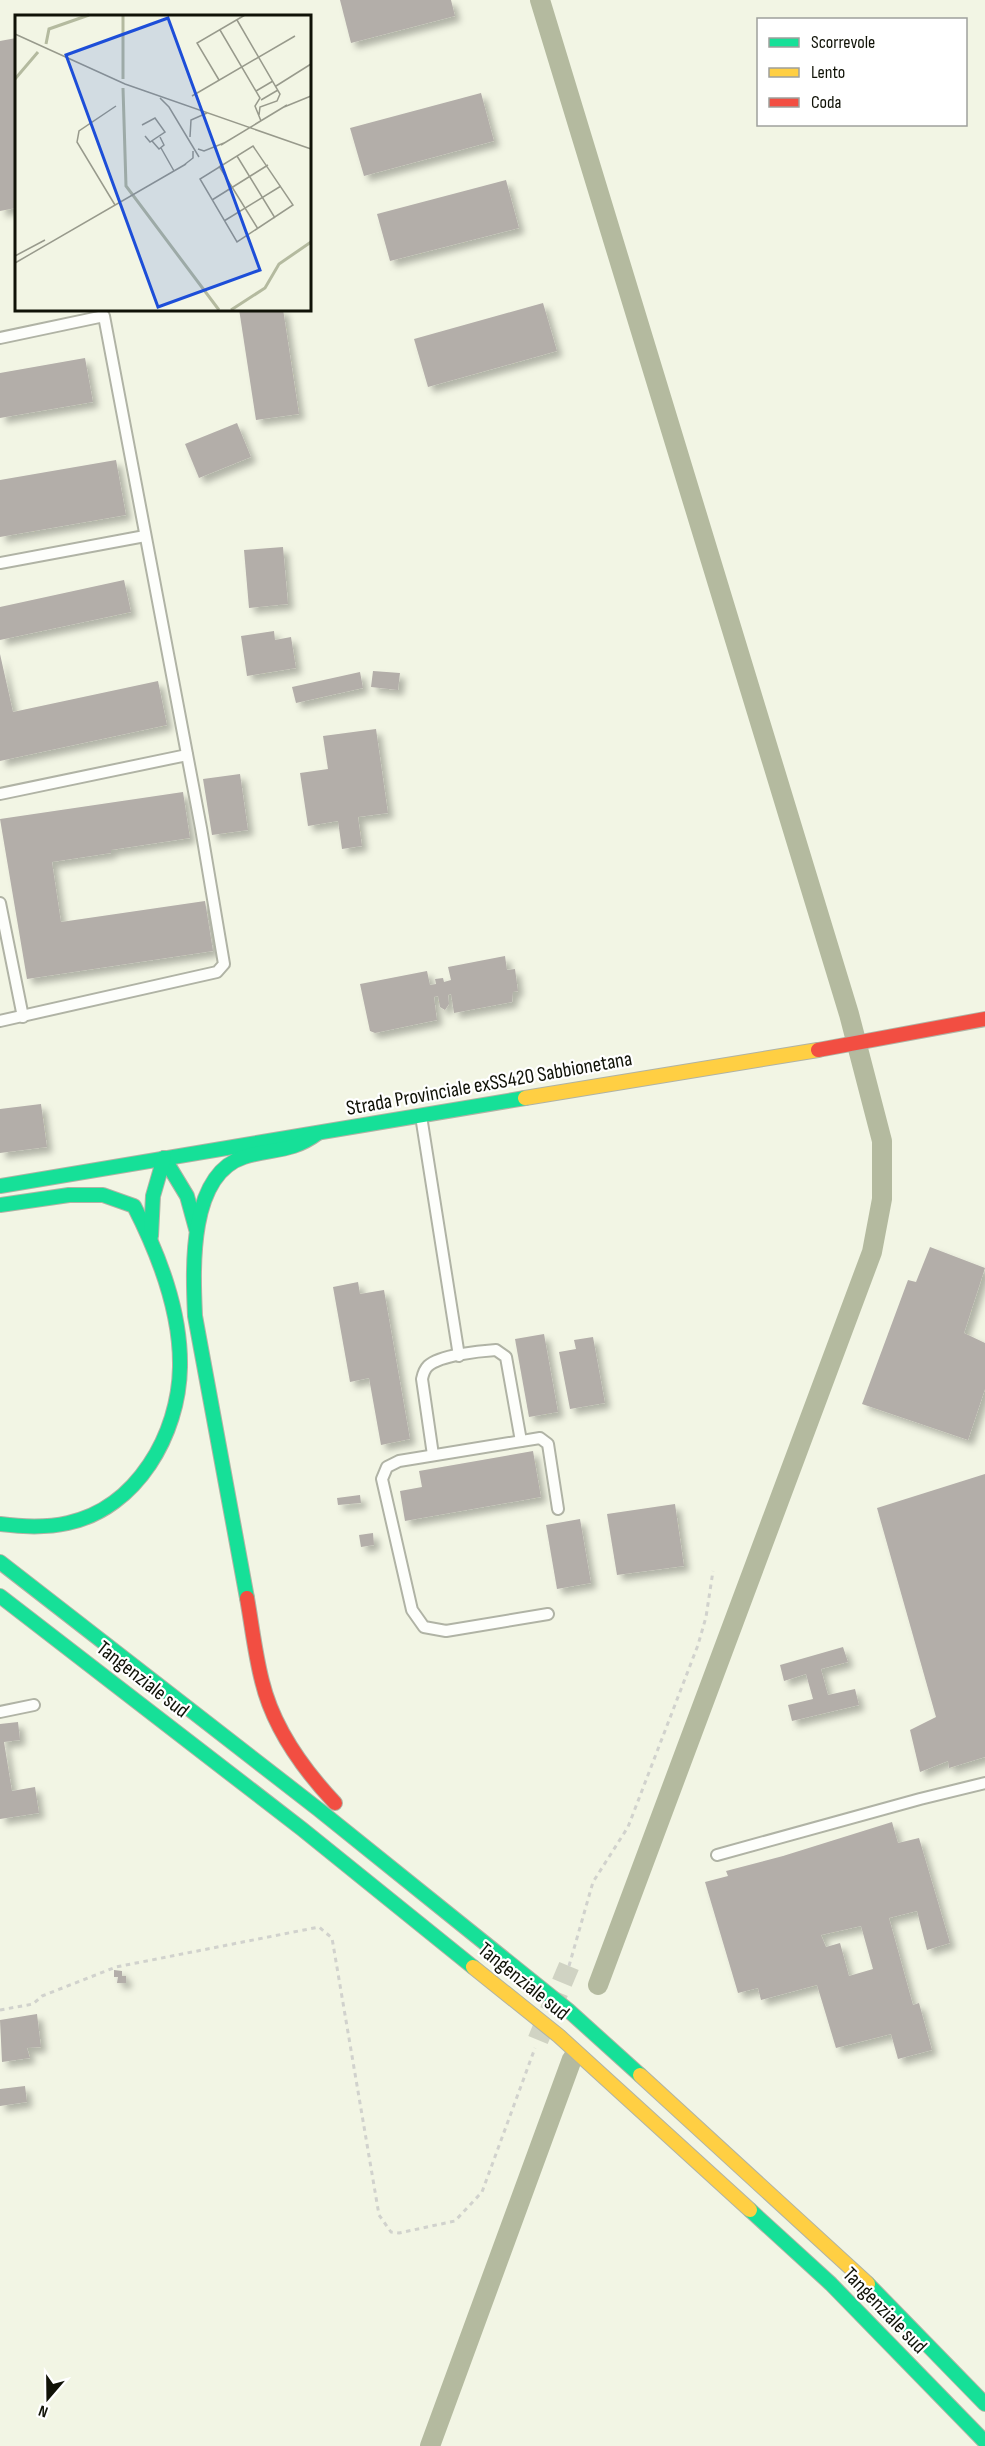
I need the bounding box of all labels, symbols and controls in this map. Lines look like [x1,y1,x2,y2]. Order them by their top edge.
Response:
inset map [15,15,310,310]
legend [757,18,967,126]
text: Scorrevole [811,32,875,53]
text: Lento [811,62,845,83]
text: Coda [811,92,842,113]
street label: Strada Provinciale exSS420 Sabbionetana [344,1046,634,1121]
street label: Tangenziale sud [92,1636,194,1723]
street label: Tangenziale sud [473,1937,574,2026]
street label: Tangenziale sud [837,2262,932,2359]
north arrow [18,2368,78,2428]
text: N [36,2400,51,2421]

